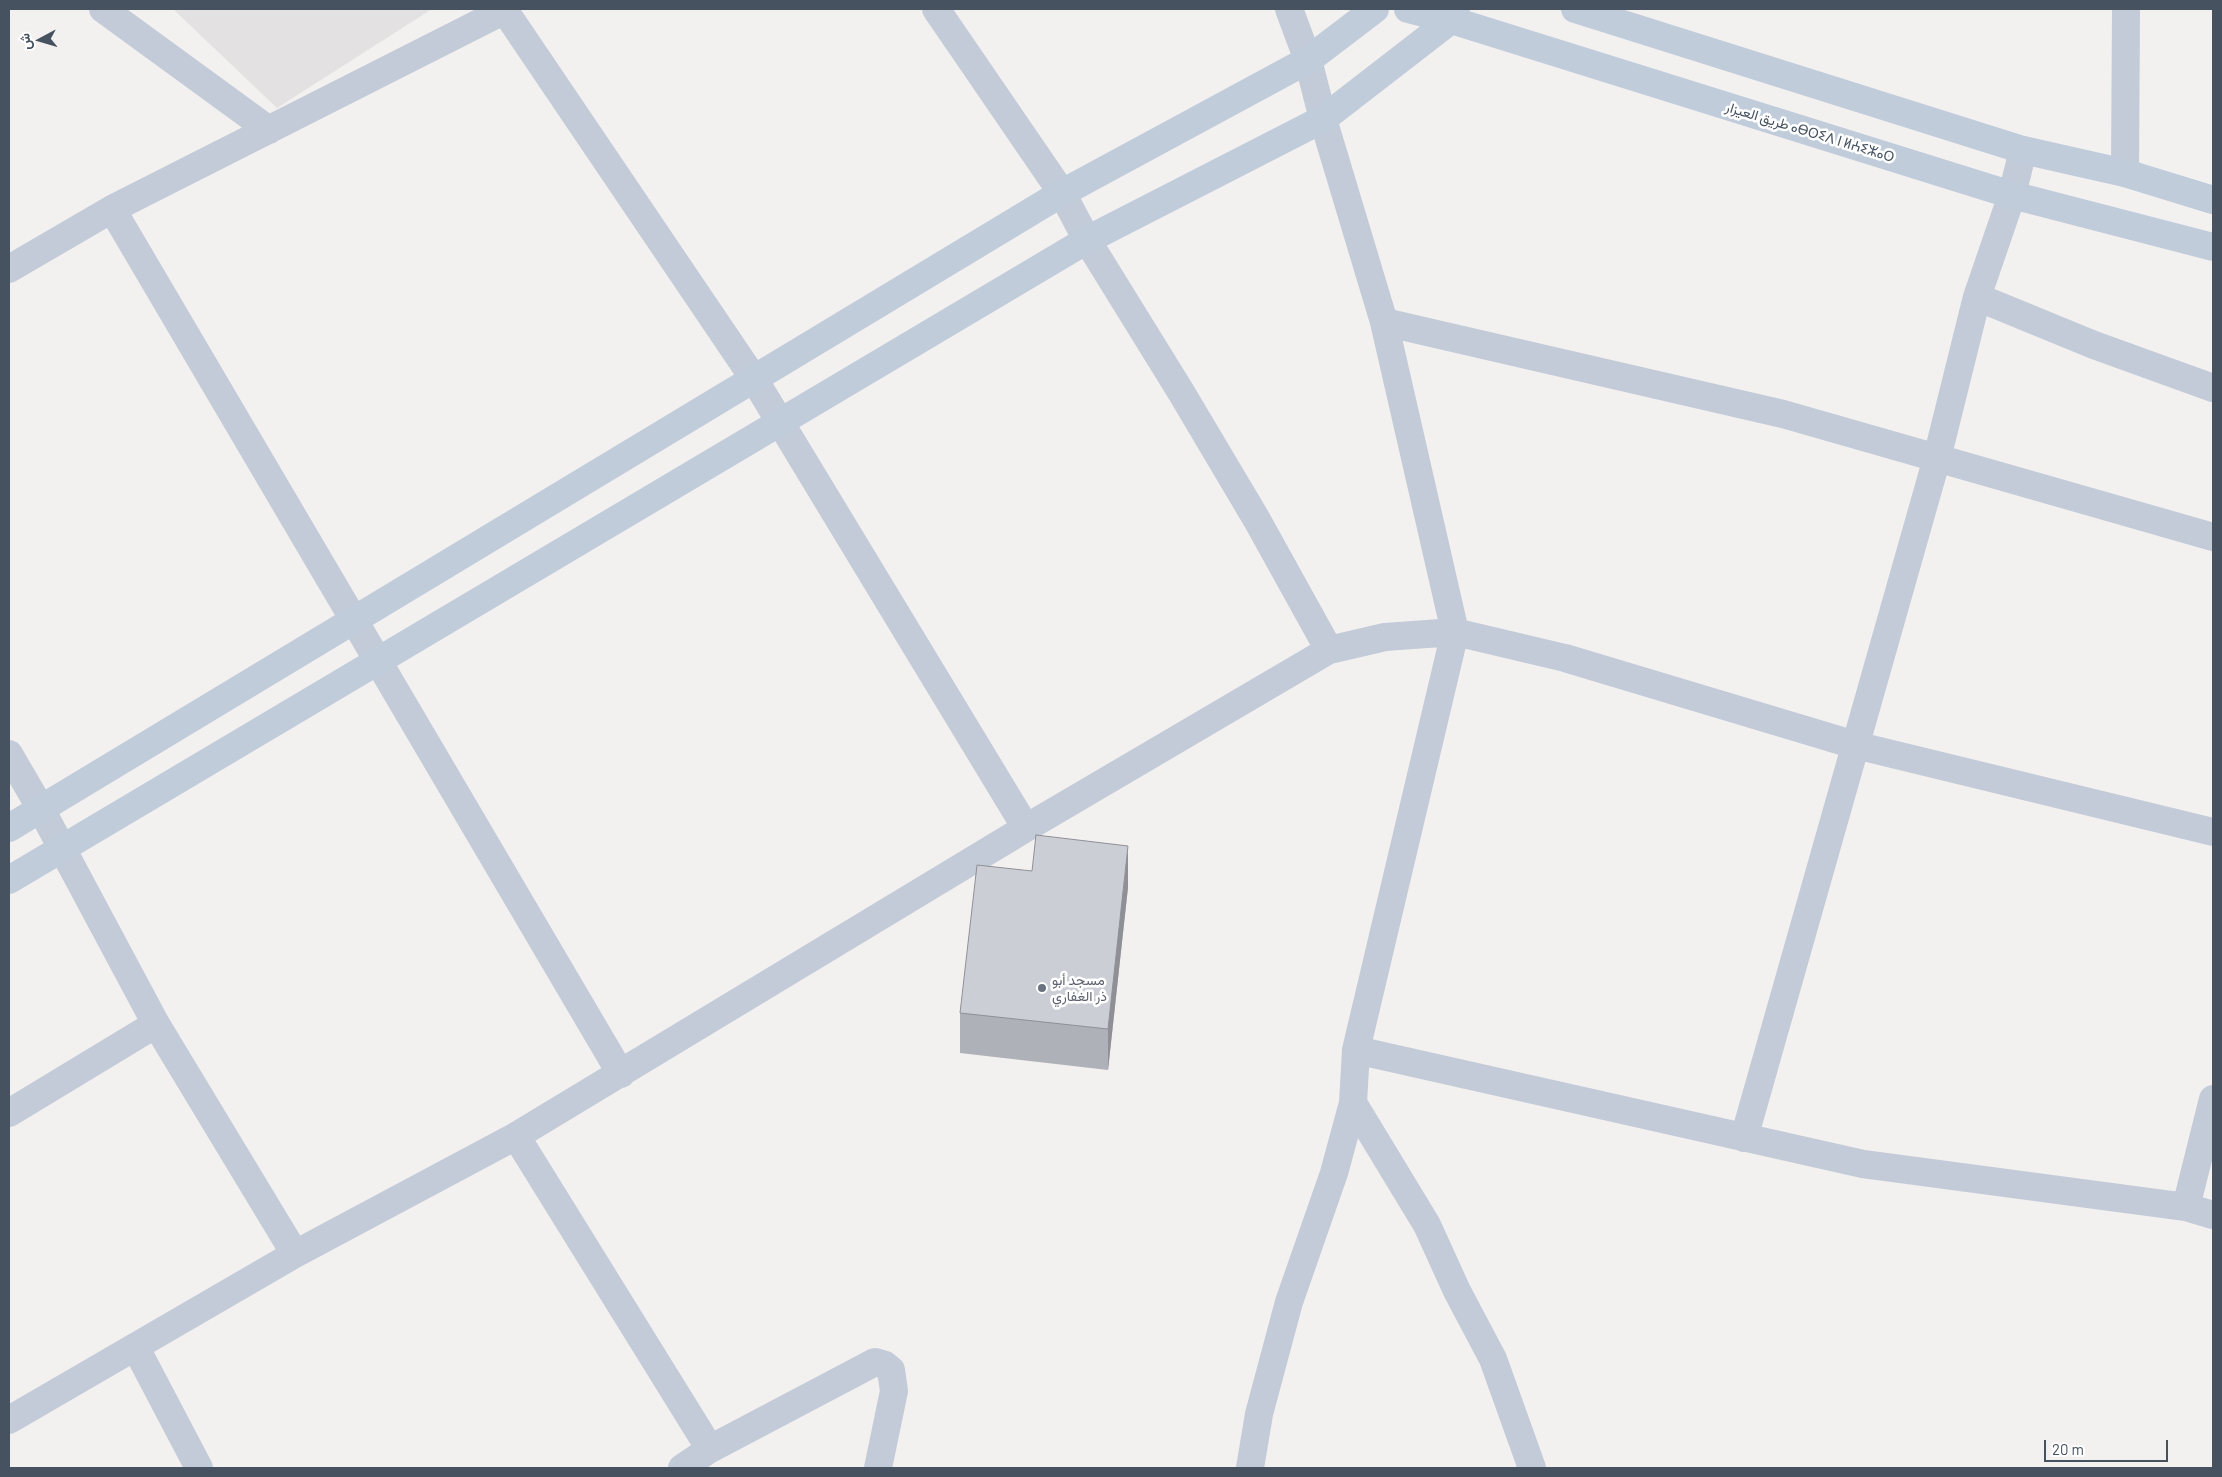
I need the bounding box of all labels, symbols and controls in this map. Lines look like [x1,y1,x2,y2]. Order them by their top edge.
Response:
north arrow [15,15,65,65]
text: ش [15,32,34,51]
street label: طريق العيزار ⴰⴱⵔⵉⴷ ⵏ ⵍⵄⵉⵣⴰⵔ [1724,98,1896,166]
place label: مسجد أبو ذر الغفاري [1052,972,1107,1004]
marker: مسجد أبو ذر الغفاري [1036,982,1048,994]
scale bar [2047,1430,2171,1462]
text: 20 m [2052,1440,2084,1458]

